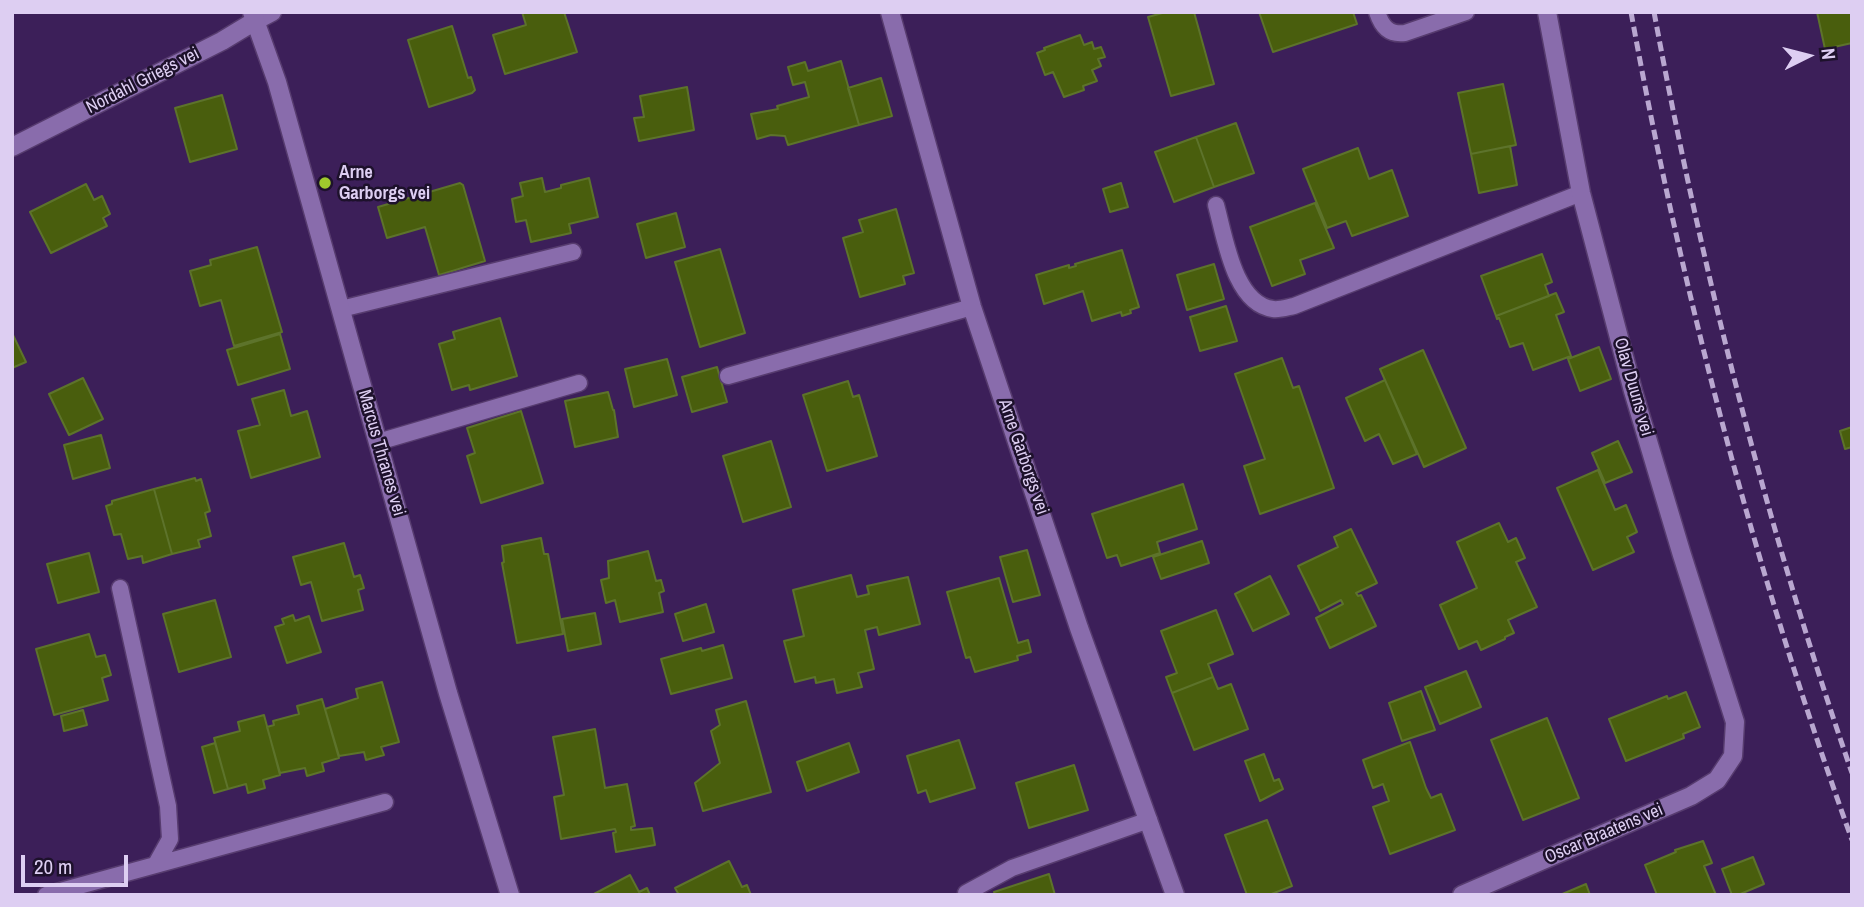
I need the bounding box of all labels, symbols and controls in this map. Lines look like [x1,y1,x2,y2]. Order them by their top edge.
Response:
north arrow [1773,21,1843,91]
street label: Nordahl Griegs vei [83,43,203,119]
text: N [1815,47,1842,61]
place label: Arne Garborgs vei [339,162,430,204]
marker: Arne Garborgs vei [317,175,333,191]
street label: Olav Duuns vei [1609,336,1657,438]
street label: Marcus Thranes vei [353,387,409,519]
street label: Arne Garborgs vei [993,396,1053,518]
street label: Oscar Braatens vei [1542,799,1666,869]
scale bar [24,841,131,885]
text: 20 m [34,852,72,881]

